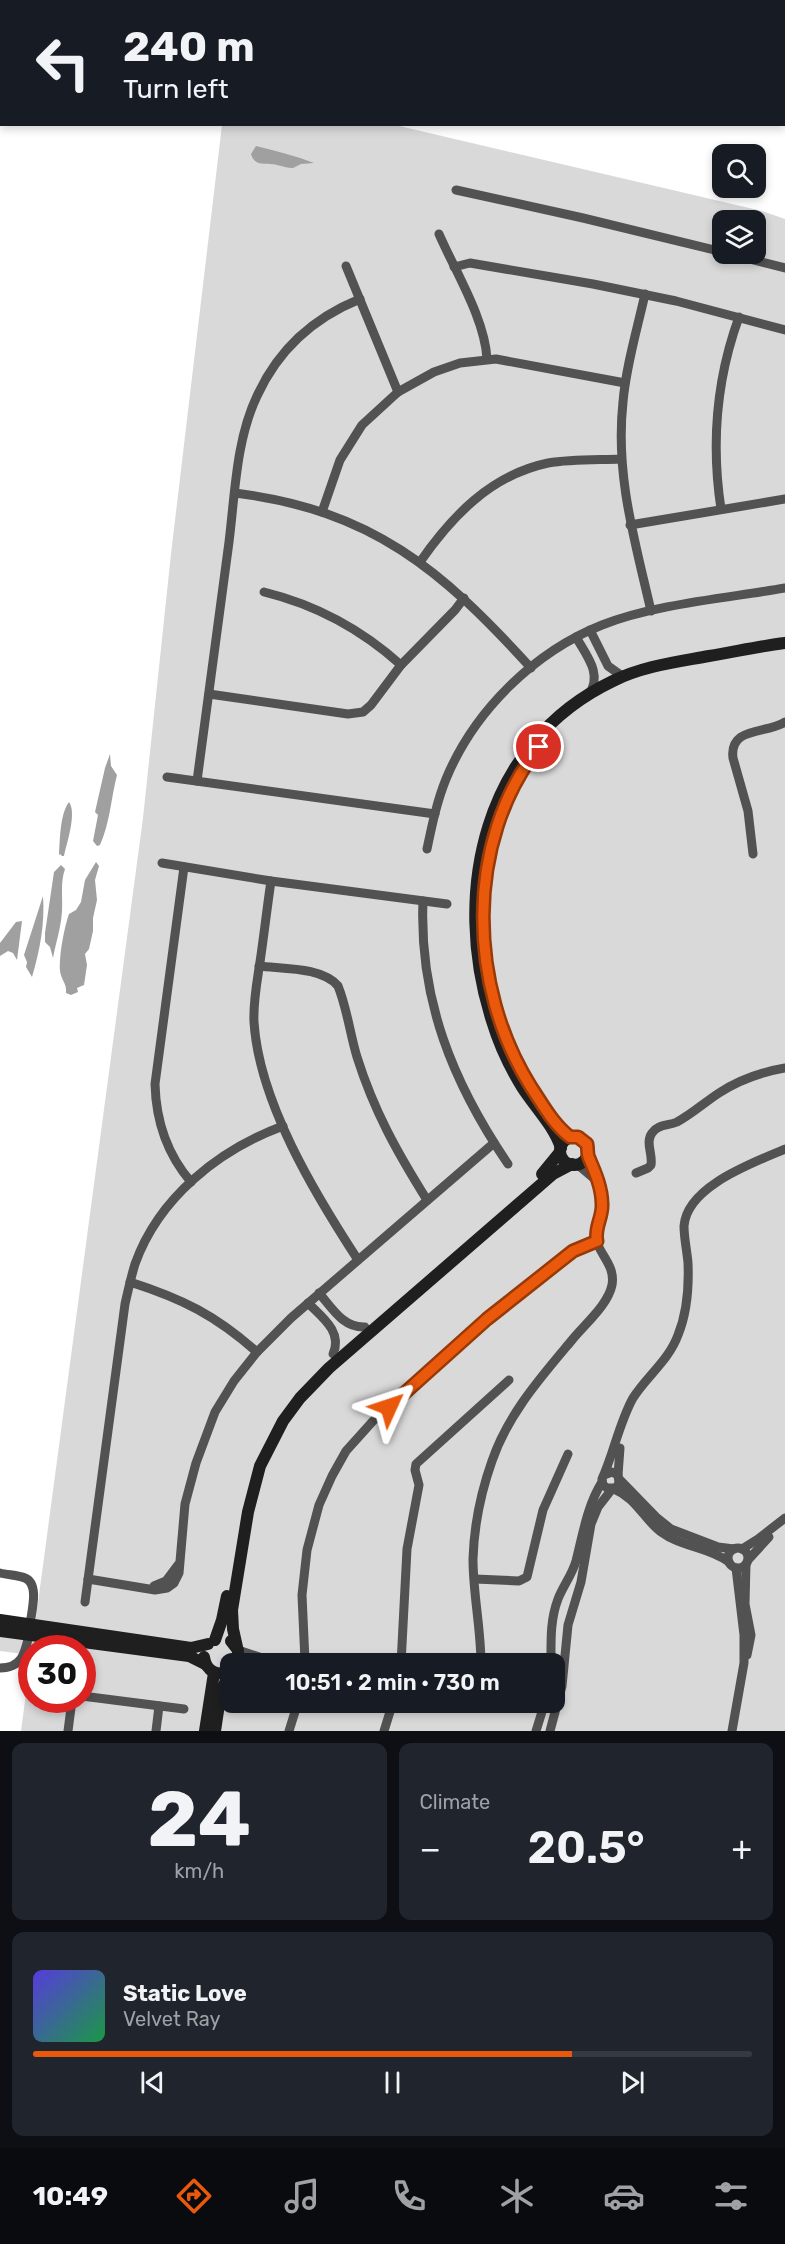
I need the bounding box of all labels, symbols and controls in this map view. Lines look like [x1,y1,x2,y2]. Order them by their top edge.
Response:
text: 240 m [123,22,255,72]
icon: left [24,24,102,102]
text: Turn left [123,73,228,105]
map controls [712,144,766,264]
button: search [712,144,766,198]
button: layers [712,210,766,264]
pin [513,721,564,772]
icon: arrive [522,730,555,763]
position arrow [357,1375,421,1439]
speed limit sign: 30 [18,1635,96,1713]
text: 10:51 · 2 min · 730 m [285,1669,500,1696]
text: 24 [147,1773,251,1866]
text: Climate [420,1790,490,1814]
text: 20.5° [528,1821,645,1874]
text: − [420,1829,441,1868]
text: + [731,1829,752,1868]
text: km/h [174,1859,224,1883]
text: Static Love [123,1980,247,2007]
text: Velvet Ray [123,2007,221,2031]
icon: previous [136,2066,169,2099]
icon: pause [376,2066,409,2099]
icon: next [616,2066,649,2099]
icon: directions [173,2175,215,2217]
icon: music [281,2175,323,2217]
icon: phone [388,2175,430,2217]
icon: climate [496,2175,538,2217]
icon: car [603,2175,645,2217]
icon: filters [710,2175,752,2217]
text: 10:49 [33,2180,108,2212]

